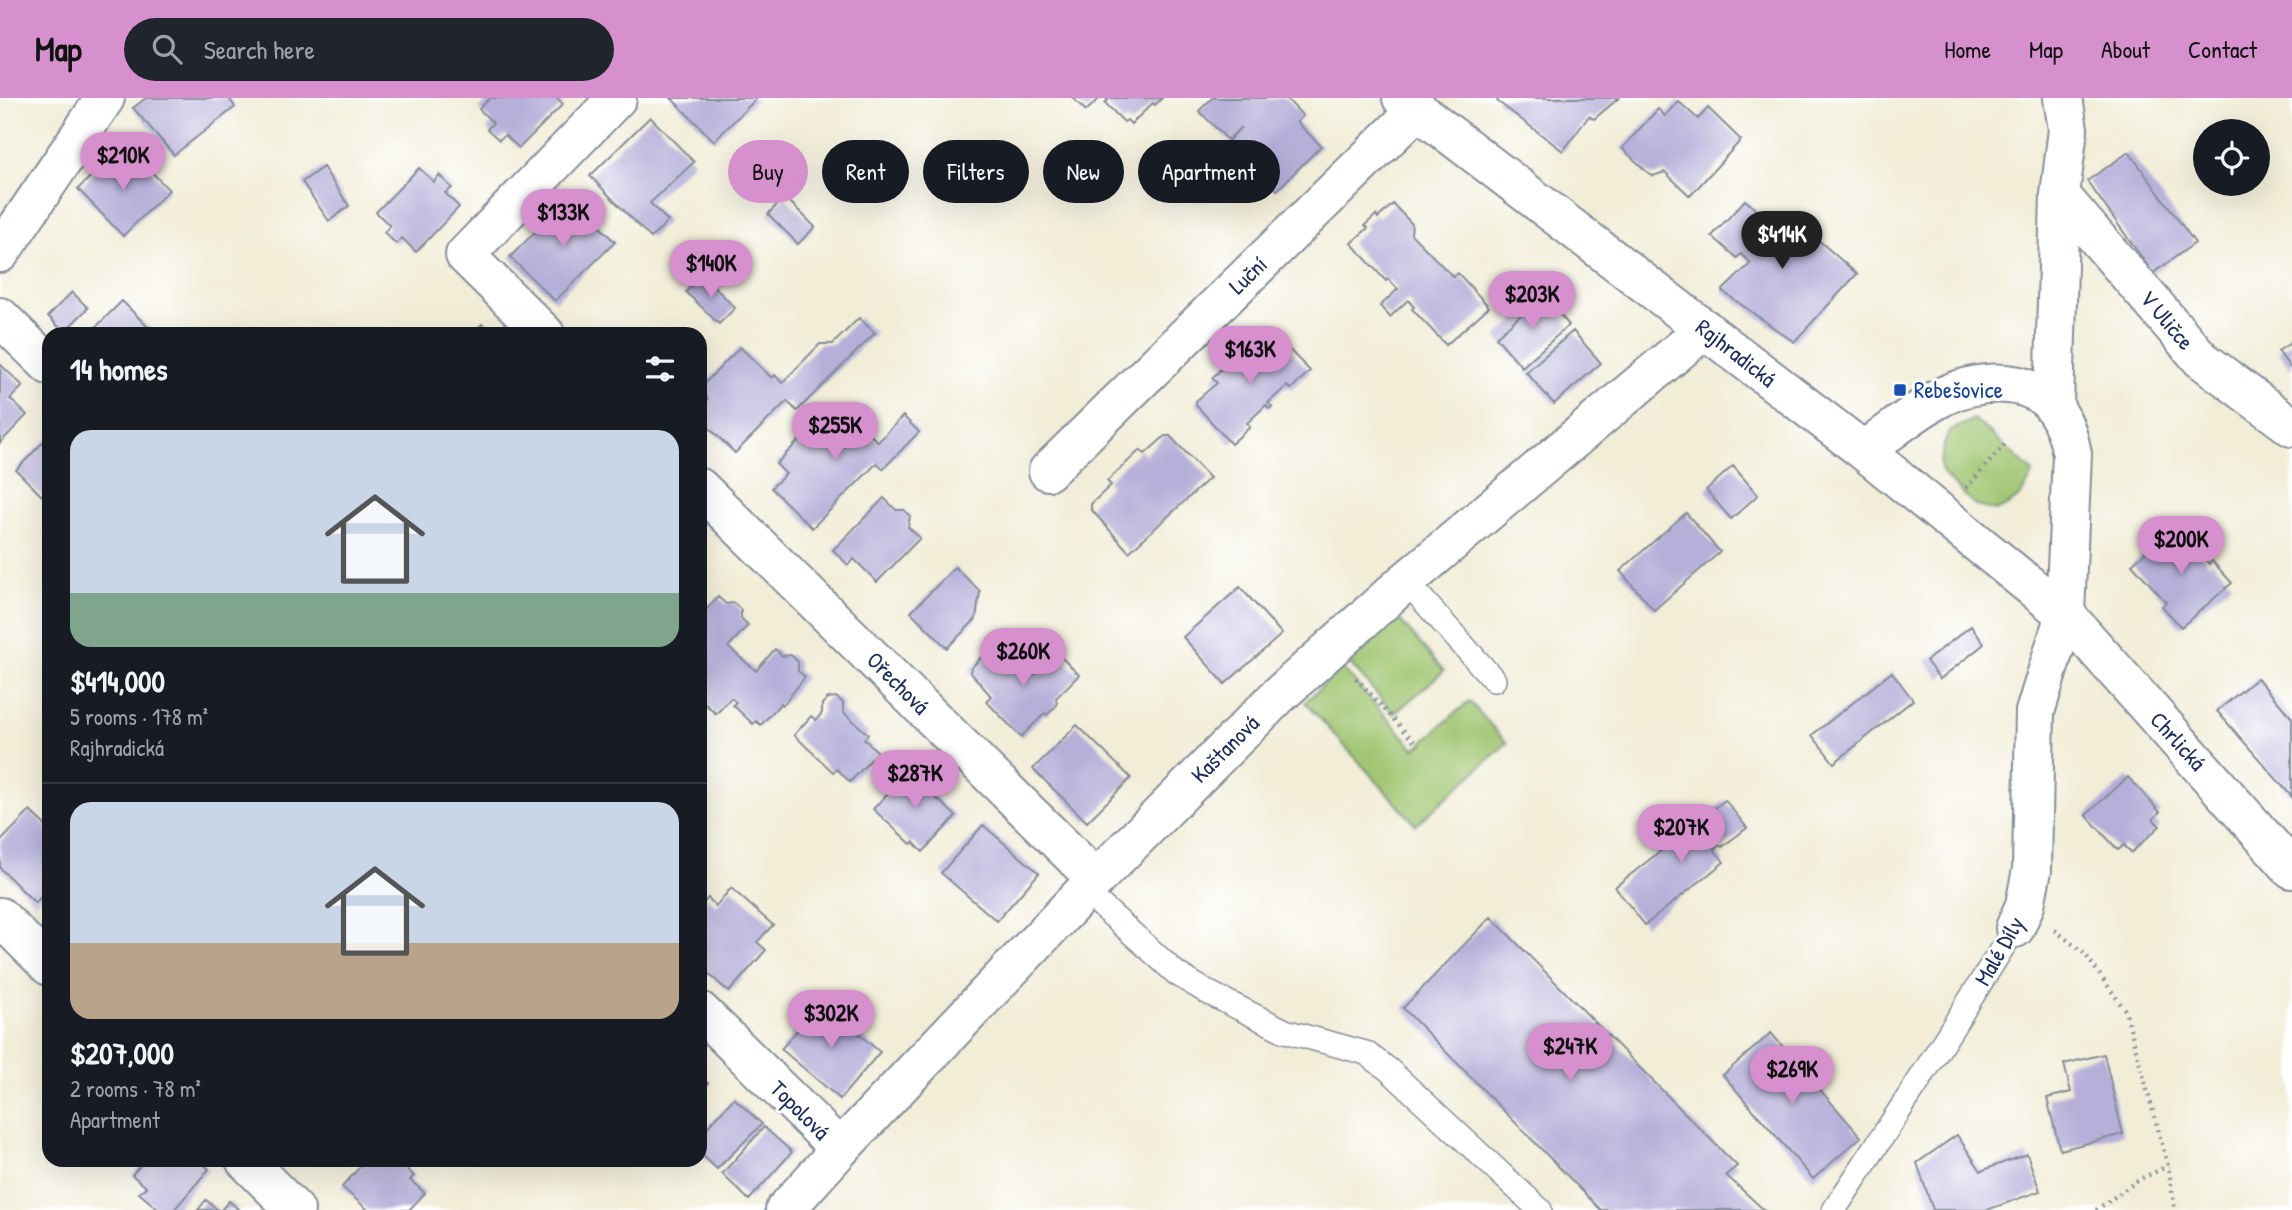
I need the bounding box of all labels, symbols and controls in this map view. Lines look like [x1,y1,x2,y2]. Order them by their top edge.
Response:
search box [124,18,614,81]
text: Map [35,27,82,71]
icon: search [148,30,186,68]
text: Search here [204,32,315,67]
text: Home [1944,33,1991,65]
text: Map [2029,33,2063,65]
text: About [2101,33,2150,65]
text: Contact [2188,33,2257,65]
map controls [2193,119,2270,196]
button: locate [2193,119,2270,196]
pin: $210K [74,132,172,192]
text: $210K [96,139,150,170]
chip: Buy [728,140,808,203]
chip: Rent [822,140,909,203]
chip: Filters [923,140,1029,203]
chip: New [1043,140,1124,203]
chip: Apartment [1138,140,1280,203]
pin: $133K [514,190,612,249]
text: $133K [537,196,589,227]
pin: $414K [1733,212,1831,271]
text: $414K [1757,218,1807,249]
pin: $140K [662,240,760,300]
text: $140K [686,247,736,278]
street label: Luční [1222,249,1274,300]
pin: $203K [1483,272,1581,331]
text: $203K [1504,278,1560,309]
street label: V Uličce [2133,283,2201,356]
street label: Rajhradická [1690,311,1783,394]
pin: $163K [1201,327,1299,386]
text: $163K [1224,333,1276,364]
text: 14 homes [70,349,168,389]
icon: filters [641,350,679,388]
place label: Rebešovice [1914,374,2003,405]
marker: Rebešovice [1892,382,1908,398]
pin: $255K [786,402,884,462]
text: $255K [808,409,862,440]
icon: home [312,476,438,602]
pin: $200K [2132,517,2230,576]
text: $200K [2153,523,2209,554]
pin: $260K [974,628,1072,688]
text: $260K [996,635,1050,666]
street label: Ořechová [860,645,936,721]
text: $414,000 [70,661,165,701]
text: 5 rooms · 178 m² [70,701,208,732]
street label: Chrlická [2143,704,2213,777]
street label: Kaštanová [1184,708,1266,790]
text: Rajhradická [70,732,164,763]
pin: $287K [866,750,964,810]
text: $287K [887,757,943,788]
pin: $207K [1632,804,1730,864]
text: $207K [1653,811,1709,842]
icon: home [312,848,438,974]
street label: Malé Díly [1966,910,2031,991]
pin: $302K [782,990,880,1050]
text: $302K [803,997,859,1028]
pin: $247K [1521,1024,1619,1083]
text: $247K [1543,1030,1597,1061]
text: $207,000 [70,1033,174,1073]
pin: $269K [1743,1046,1841,1106]
text: $269K [1766,1053,1818,1084]
text: 2 rooms · 78 m² [70,1073,201,1104]
street label: Topolová [764,1073,837,1146]
text: Apartment [70,1104,160,1135]

